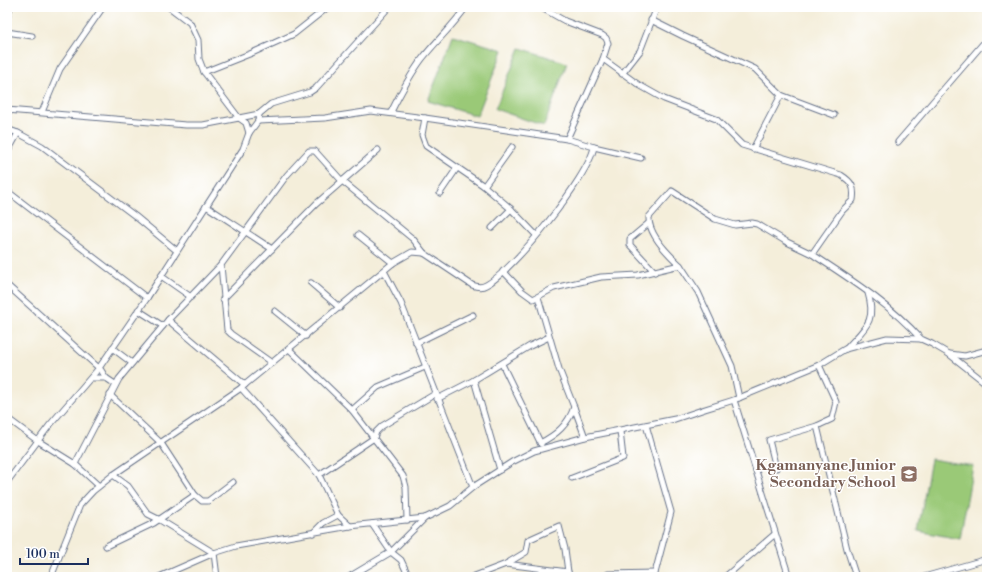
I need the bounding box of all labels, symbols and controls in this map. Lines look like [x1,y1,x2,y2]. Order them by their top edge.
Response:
place label: Kgamanyane Junior Secondary School [755,456,896,492]
school or university icon: Kgamanyane Junior Secondary School [899,464,919,484]
scale bar [20,540,88,566]
text: 100 m [26,547,60,562]

